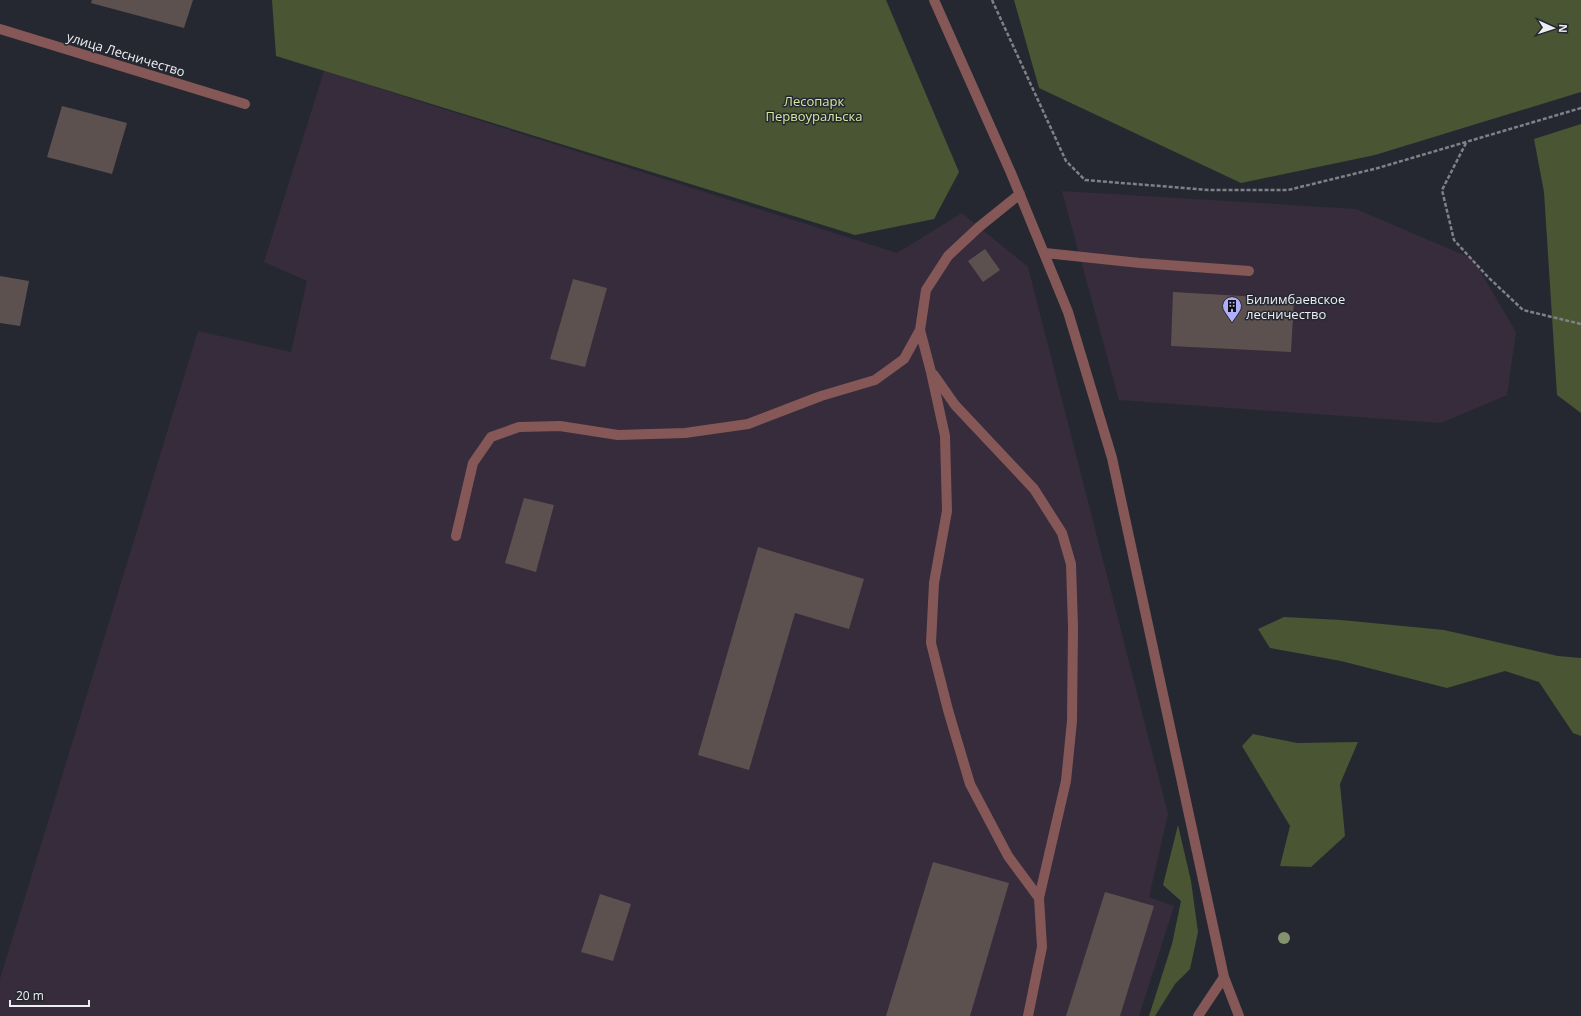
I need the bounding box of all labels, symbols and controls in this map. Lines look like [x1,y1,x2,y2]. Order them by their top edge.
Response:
north arrow [1533,8,1573,48]
text: N [1556,24,1571,33]
street label: улица Лесничество [65,27,188,81]
park label: Лесопарк Первоуральска [766,92,862,125]
place label: Билимбаевское лесничество [1246,290,1345,323]
building icon: Билимбаевское лесничество [1221,295,1243,323]
scale bar [10,982,89,1008]
text: 20 m [16,987,44,1004]

